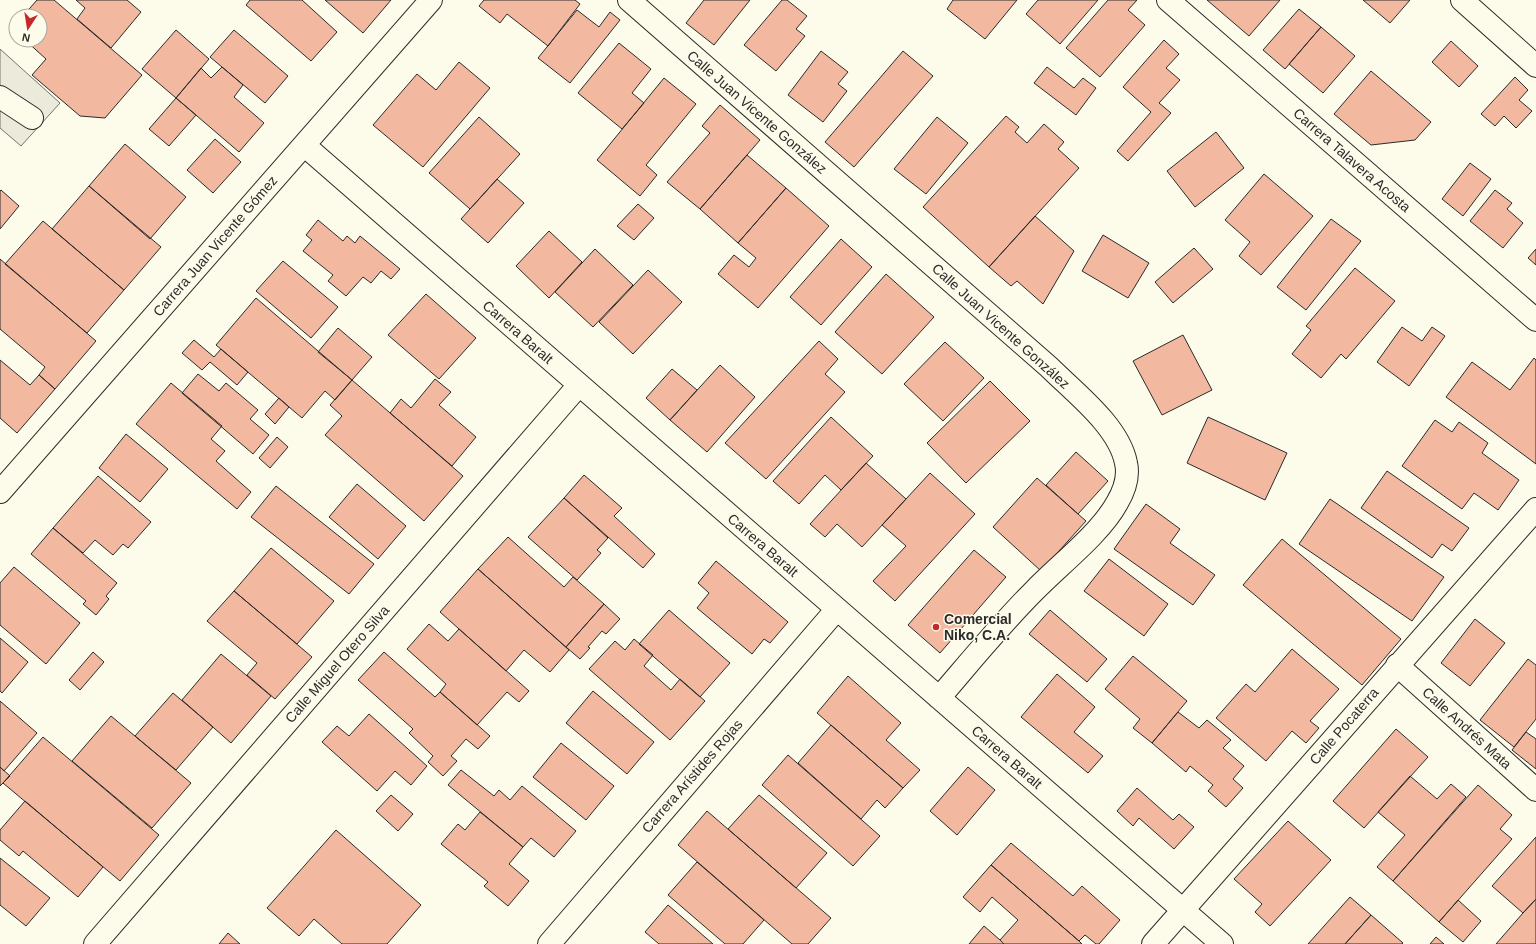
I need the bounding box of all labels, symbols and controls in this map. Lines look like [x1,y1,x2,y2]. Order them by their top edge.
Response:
north arrow [8,8,48,48]
text: N [21,31,31,44]
street label: Calle Juan Vicente González [684,47,830,177]
street label: Carrera Talavera Acosta [1290,105,1414,215]
street label: Carrera Juan Vicente Gómez [150,172,280,320]
street label: Calle Juan Vicente González [929,260,1073,392]
street label: Carrera Baralt [480,297,557,367]
street label: Carrera Baralt [725,510,802,580]
street label: Calle Miguel Otero Silva [282,602,392,726]
place label: Comercial Niko, C.A. [944,611,1012,643]
marker: Comercial Niko, C.A. [931,622,941,632]
street label: Calle Pocaterra [1306,684,1382,768]
street label: Calle Andrés Mata [1419,684,1515,772]
street label: Carrera Arístides Rojas [638,716,746,836]
street label: Carrera Baralt [969,722,1046,792]

